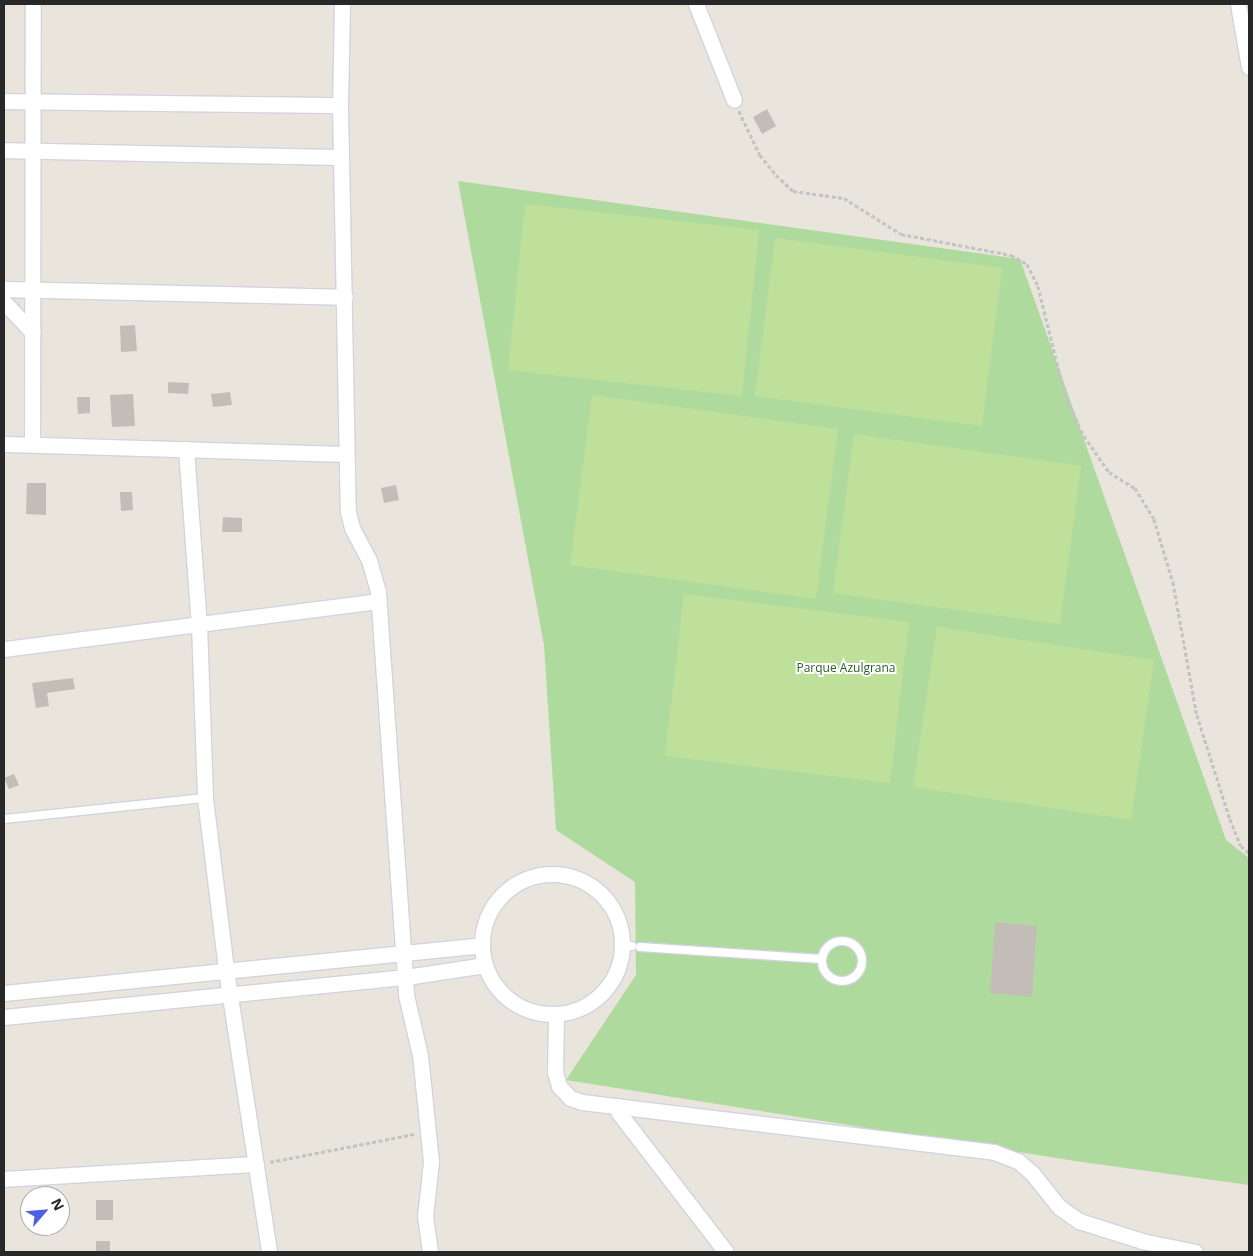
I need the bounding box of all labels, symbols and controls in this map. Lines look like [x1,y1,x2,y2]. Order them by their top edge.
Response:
park label: Parque Azulgrana [796,661,896,675]
north arrow [20,1186,70,1236]
text: N [47,1195,69,1214]

